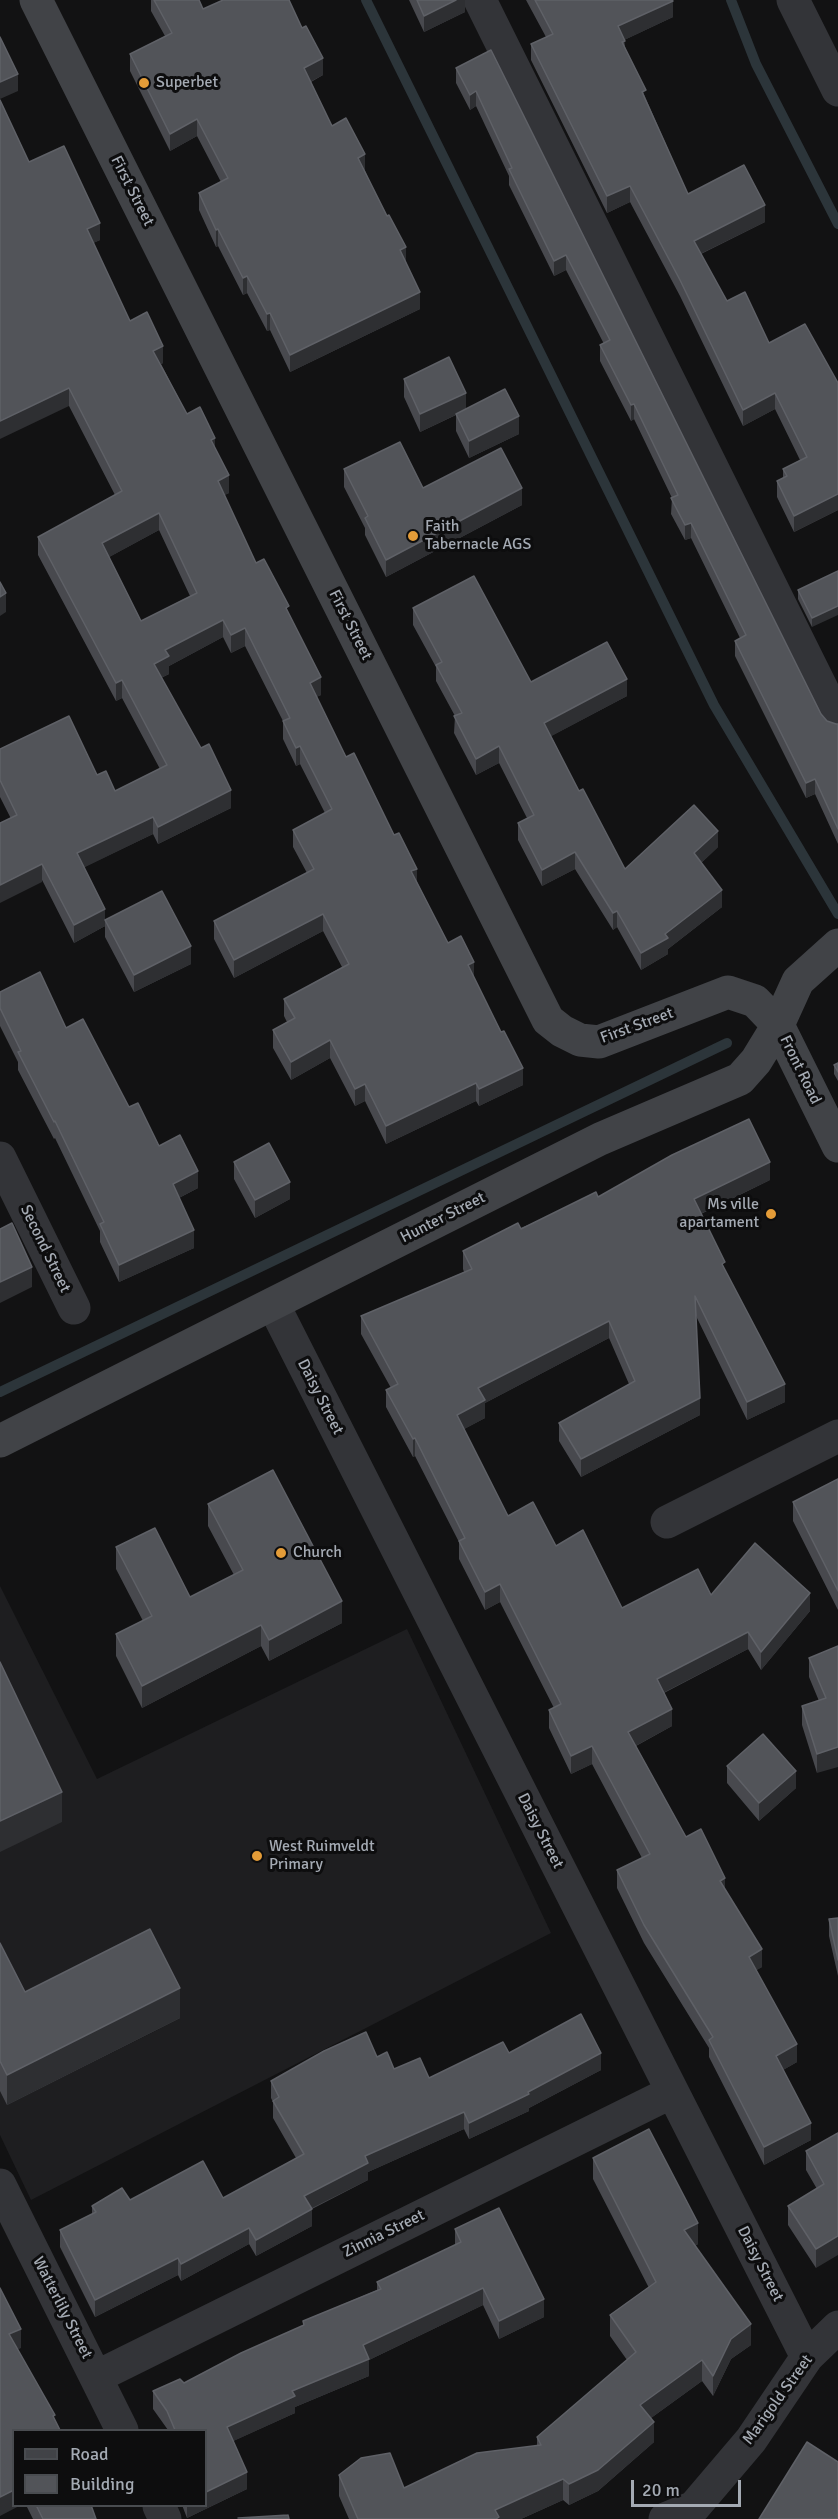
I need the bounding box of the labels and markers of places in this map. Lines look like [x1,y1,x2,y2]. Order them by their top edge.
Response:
place label: Superbet [156,73,218,93]
marker: Superbet [137,76,151,90]
place label: Faith Tabernacle AGS [425,517,531,555]
marker: Faith Tabernacle AGS [406,529,420,543]
place label: Ms ville apartament [679,1195,759,1233]
marker: Ms ville apartament [764,1207,778,1221]
place label: Church [293,1543,342,1563]
marker: Church [274,1546,288,1560]
place label: West Ruimveldt Primary [269,1837,375,1875]
marker: West Ruimveldt Primary [250,1849,264,1863]

